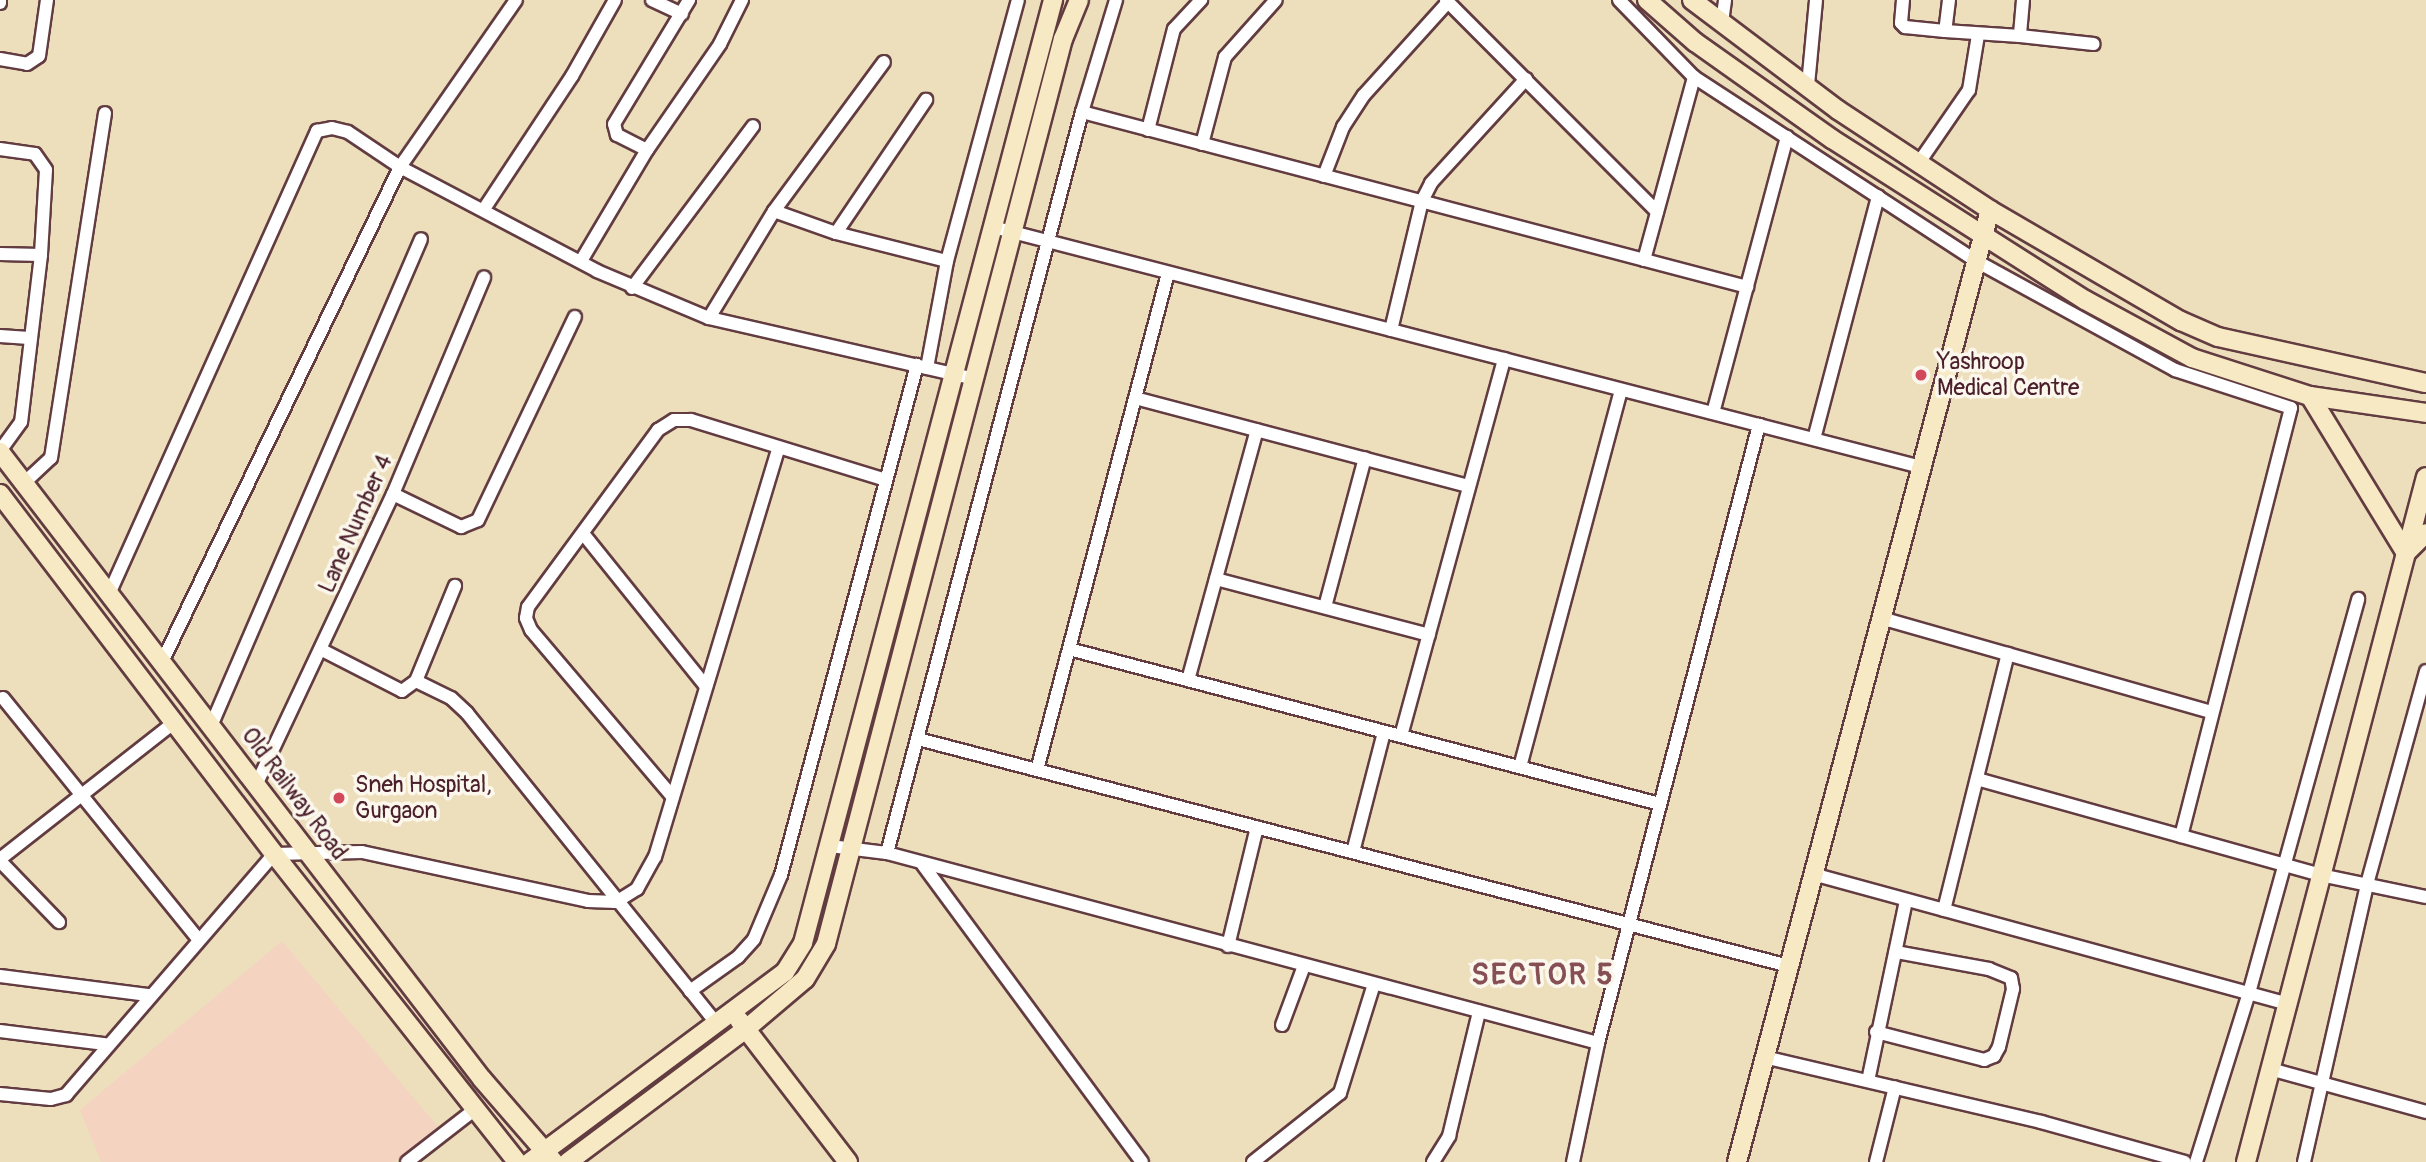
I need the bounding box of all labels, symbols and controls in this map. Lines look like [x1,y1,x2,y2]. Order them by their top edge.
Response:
place label: Yashroop Medical Centre [1937,348,2079,402]
marker: Yashroop Medical Centre [1911,365,1931,385]
street label: Lane Number 4 [313,451,399,597]
street label: Old Railway Road [235,722,353,866]
place label: Sneh Hospital, Gurgaon [355,771,492,825]
marker: Sneh Hospital, Gurgaon [329,788,349,808]
district label: SECTOR 5 [1472,957,1614,993]

